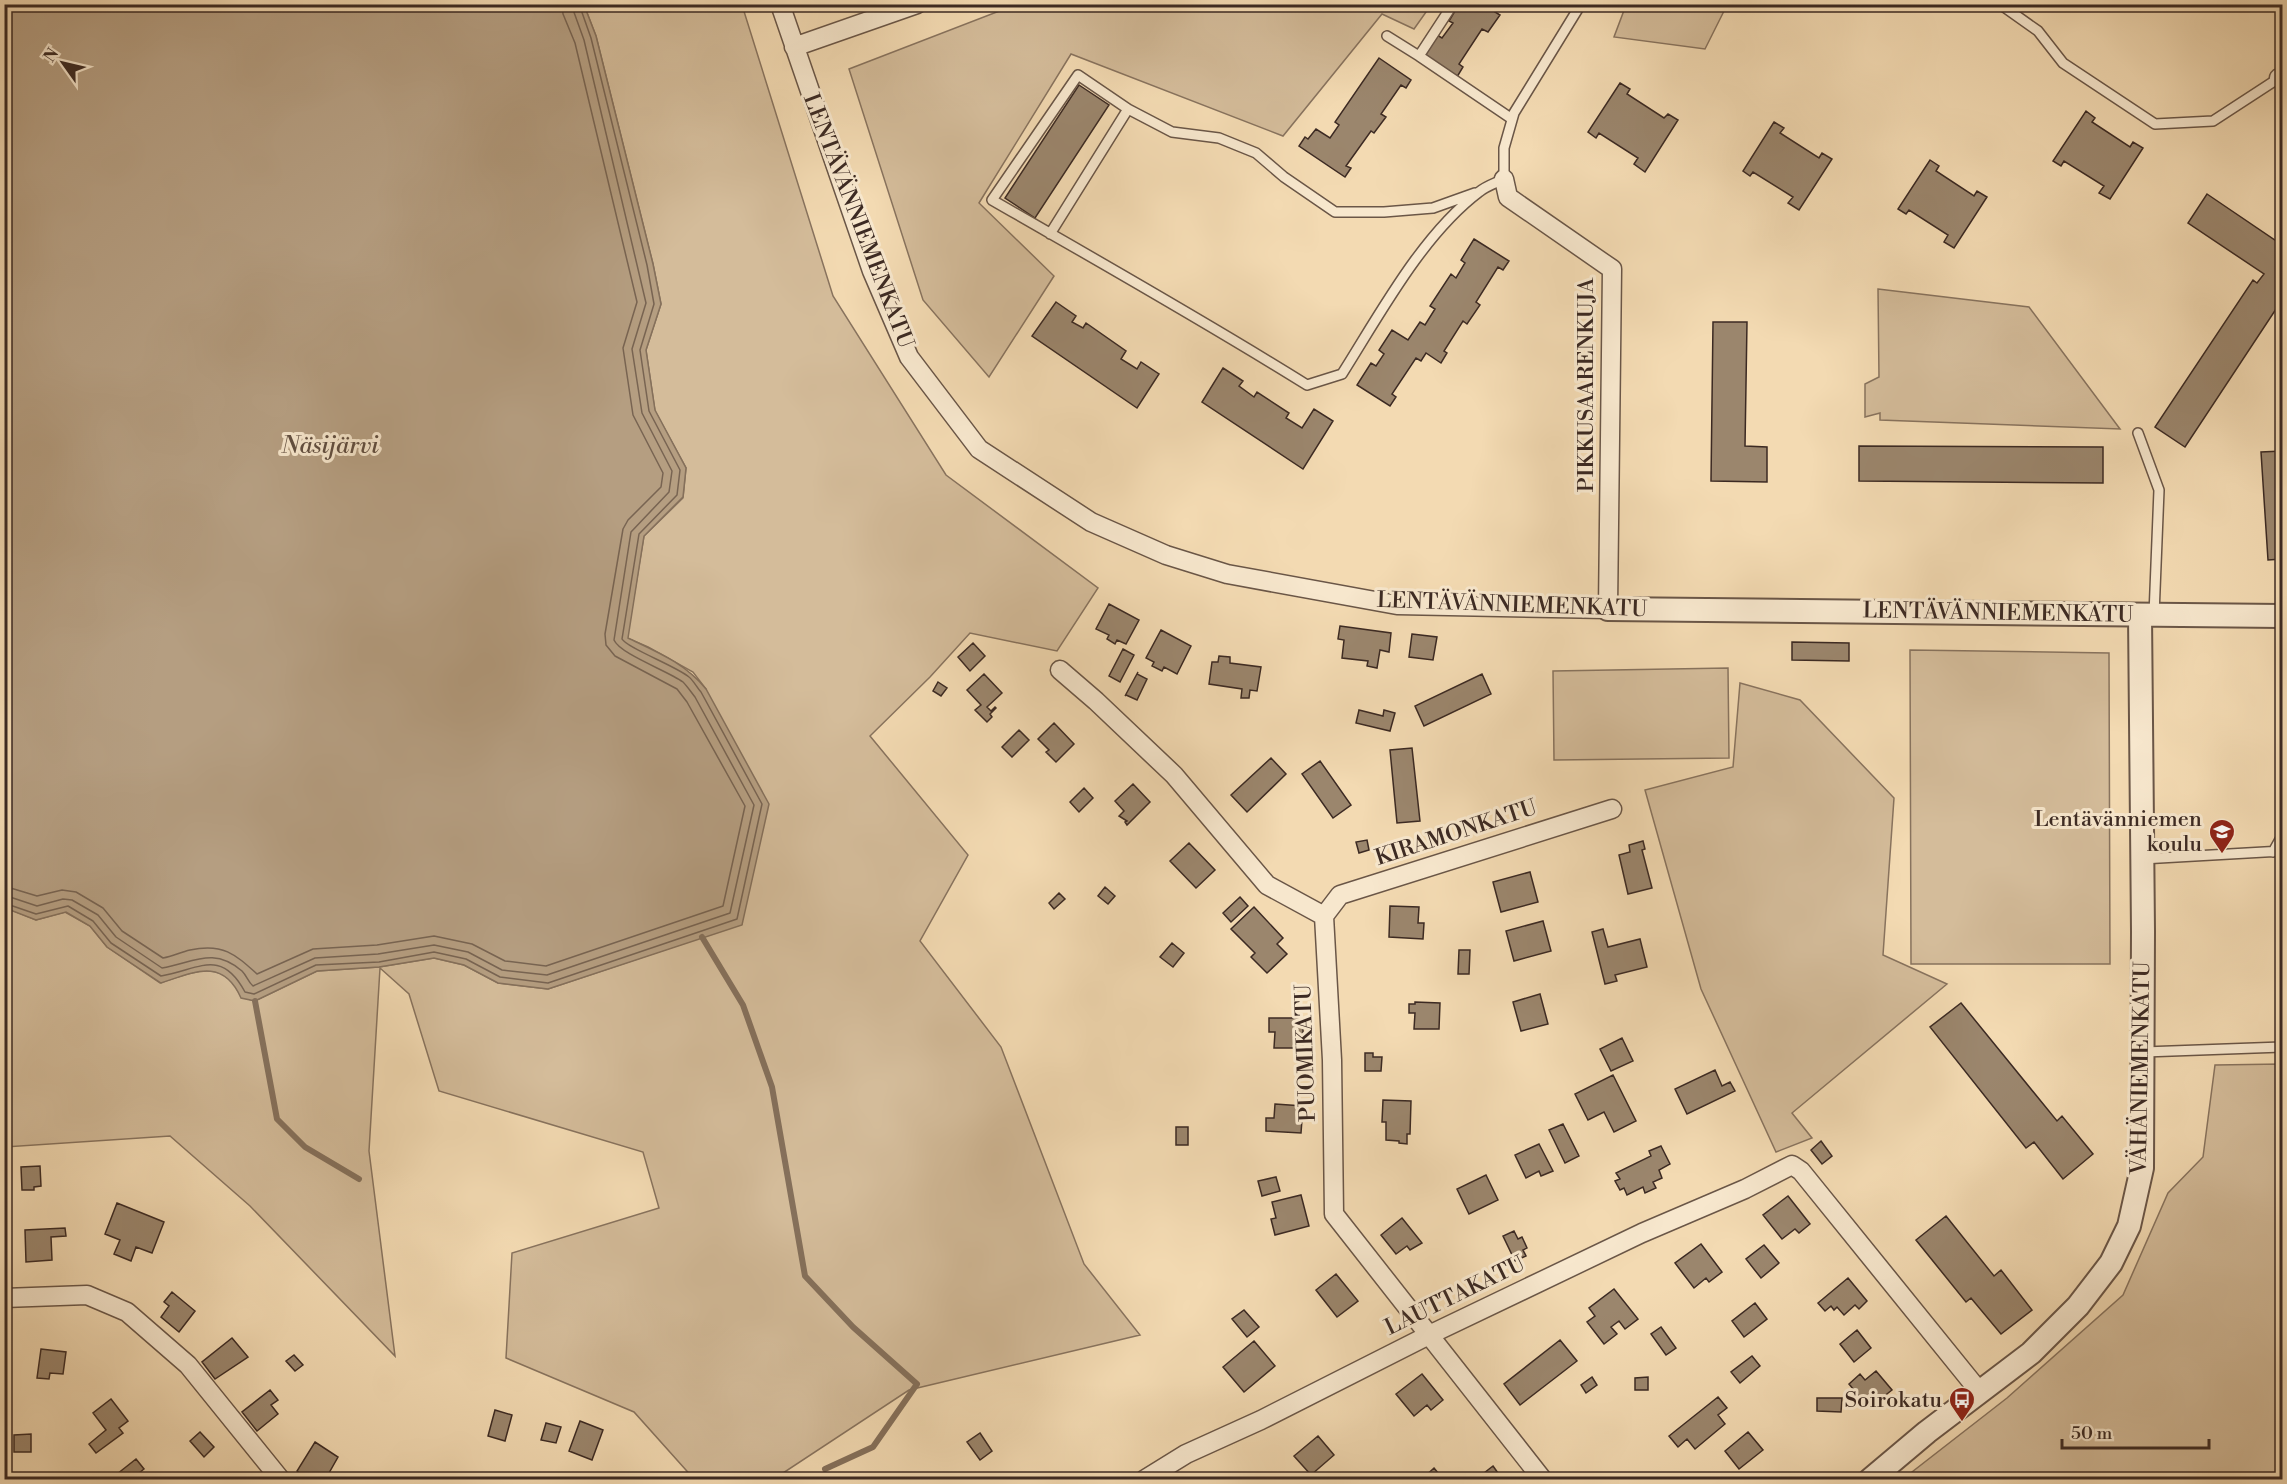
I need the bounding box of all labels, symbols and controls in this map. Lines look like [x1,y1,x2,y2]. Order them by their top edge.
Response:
north arrow [33,33,93,93]
text: N [40,44,63,66]
street label: LENTÄVÄNNIEMENKATU [797,89,920,353]
street label: PIKKUSAARENKUJA [1573,277,1600,492]
water label: Näsijärvi [280,431,379,461]
street label: LENTÄVÄNNIEMENKATU [1376,586,1649,623]
street label: LENTÄVÄNNIEMENKATU [1862,596,2134,629]
street label: KIRAMONKATU [1372,794,1541,872]
place label: Lentävänniemen koulu [2034,806,2202,858]
school or university icon: Lentävänniemen koulu [2207,817,2237,855]
street label: VÄHÄNIEMENKATU [2125,960,2156,1176]
street label: PUOMIKATU [1290,983,1322,1122]
street label: LAUTTAKATU [1381,1250,1530,1342]
bus stop icon: Soirokatu [1947,1385,1977,1423]
place label: Soirokatu [1844,1387,1942,1414]
scale bar [2062,1412,2209,1450]
text: 50 m [2071,1422,2113,1445]

